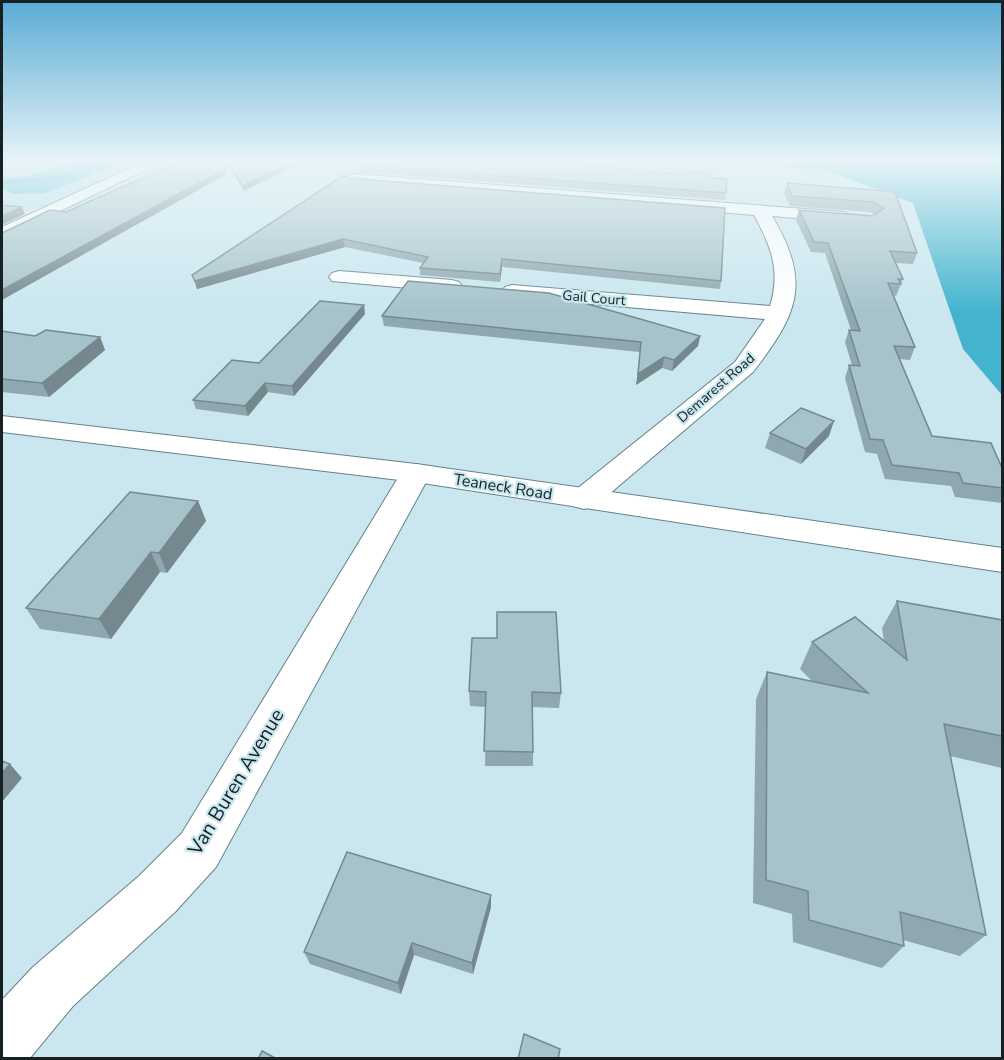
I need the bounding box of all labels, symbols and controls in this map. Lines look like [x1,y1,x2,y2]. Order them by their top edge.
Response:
street label: Gail Court [562,286,627,310]
street label: Demarest Road [673,349,759,427]
street label: Teaneck Road [452,468,554,506]
street label: Van Buren Avenue [181,704,291,861]

